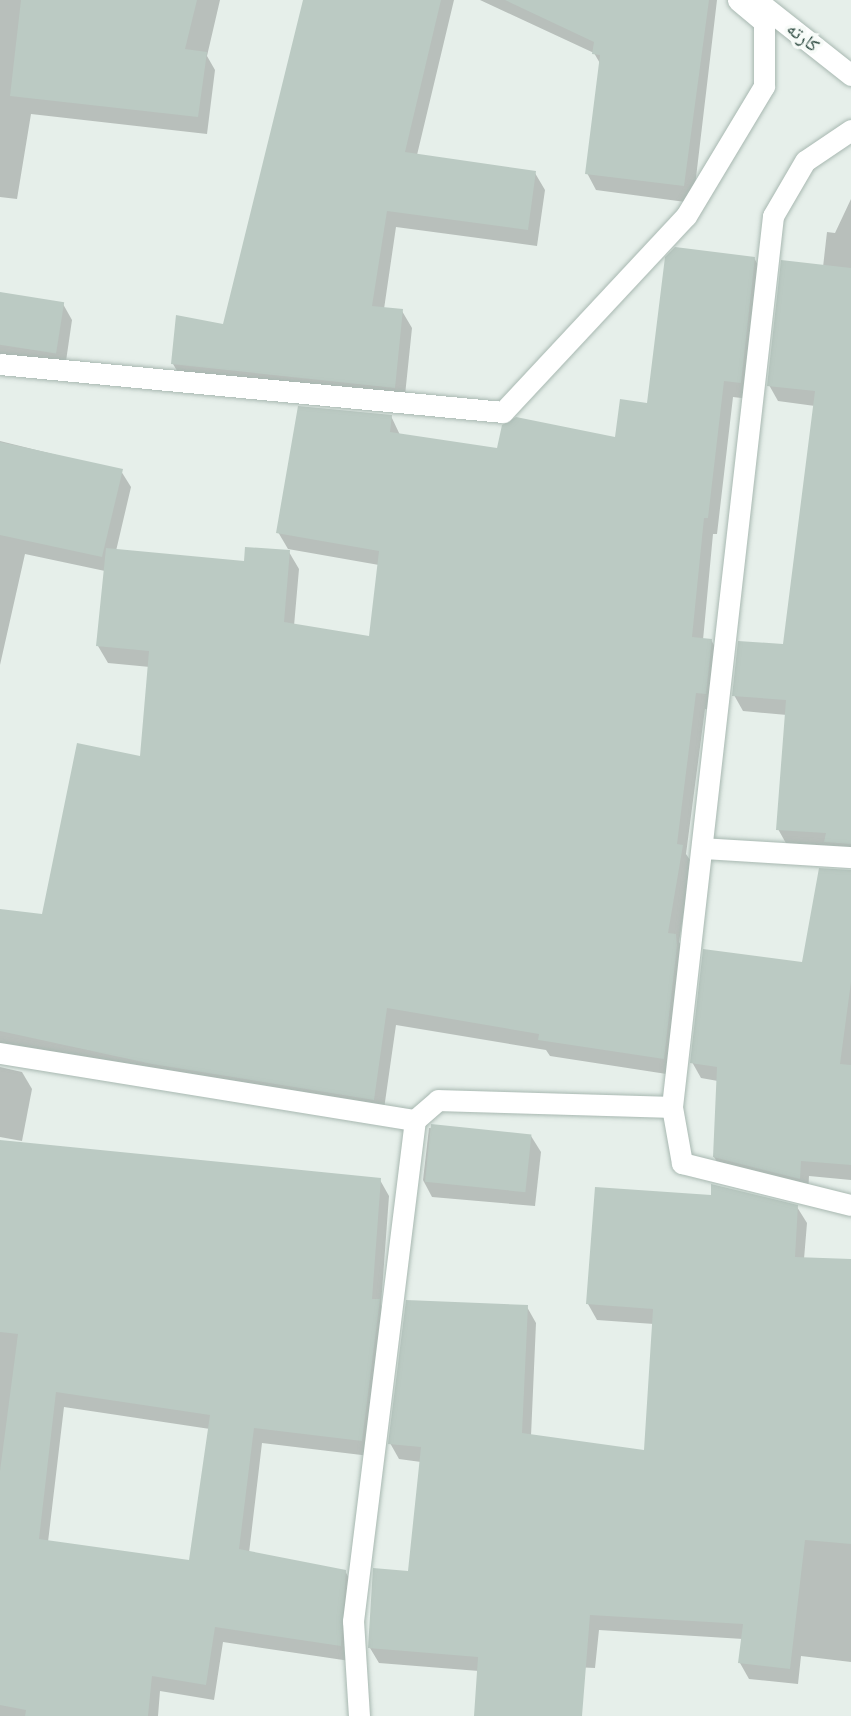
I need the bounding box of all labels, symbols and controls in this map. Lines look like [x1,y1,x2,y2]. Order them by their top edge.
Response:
street label: کارته [782,17,824,57]

